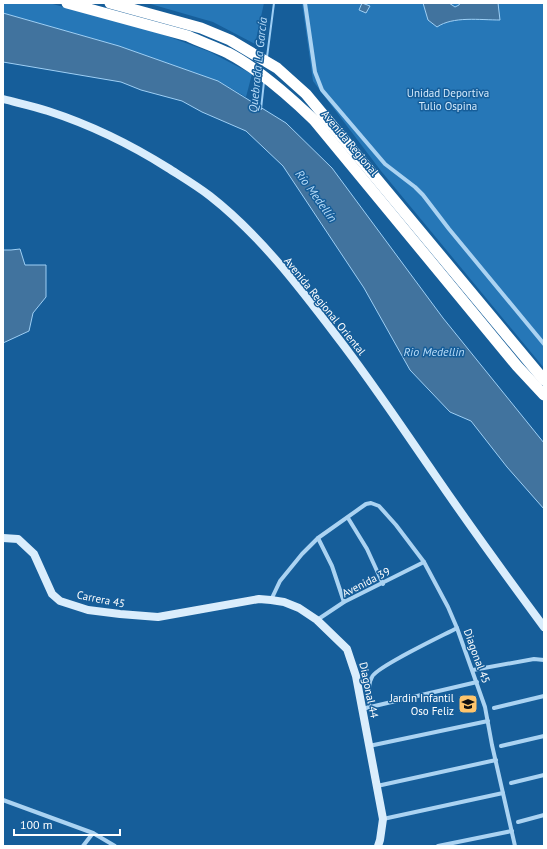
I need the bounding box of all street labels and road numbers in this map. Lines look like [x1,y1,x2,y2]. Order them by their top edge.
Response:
street label: Avenida Regional [319,107,382,179]
street label: Avenida Regional Oriental [281,254,369,358]
street label: Avenida 39 [340,564,392,600]
street label: Carrera 45 [76,587,126,611]
street label: Diagonal 45 [461,627,493,685]
street label: Diagonal 44 [356,661,382,719]

